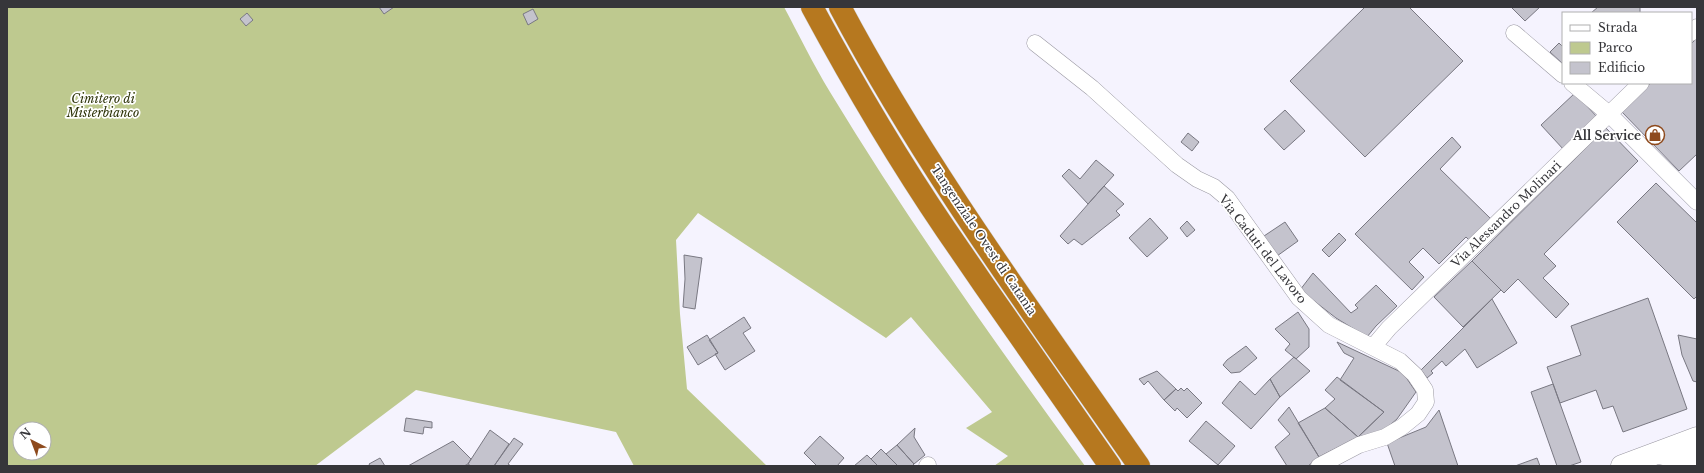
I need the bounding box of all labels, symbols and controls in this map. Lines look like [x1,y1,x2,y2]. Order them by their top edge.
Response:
legend [1562,12,1692,84]
text: Strada [1598,20,1638,35]
text: Parco [1598,40,1633,55]
text: Edificio [1598,60,1645,75]
park label: Cimitero di Misterbianco [66,91,139,120]
shop icon: All Service [1644,124,1666,146]
place label: All Service [1572,128,1641,143]
street label: Via Alessandro Molinari [1447,158,1564,271]
street label: Tangenziale Ovest di Catania [928,162,1040,318]
street label: Via Caduti del Lavoro [1215,191,1310,306]
north arrow [12,421,52,461]
text: N [17,424,34,442]

